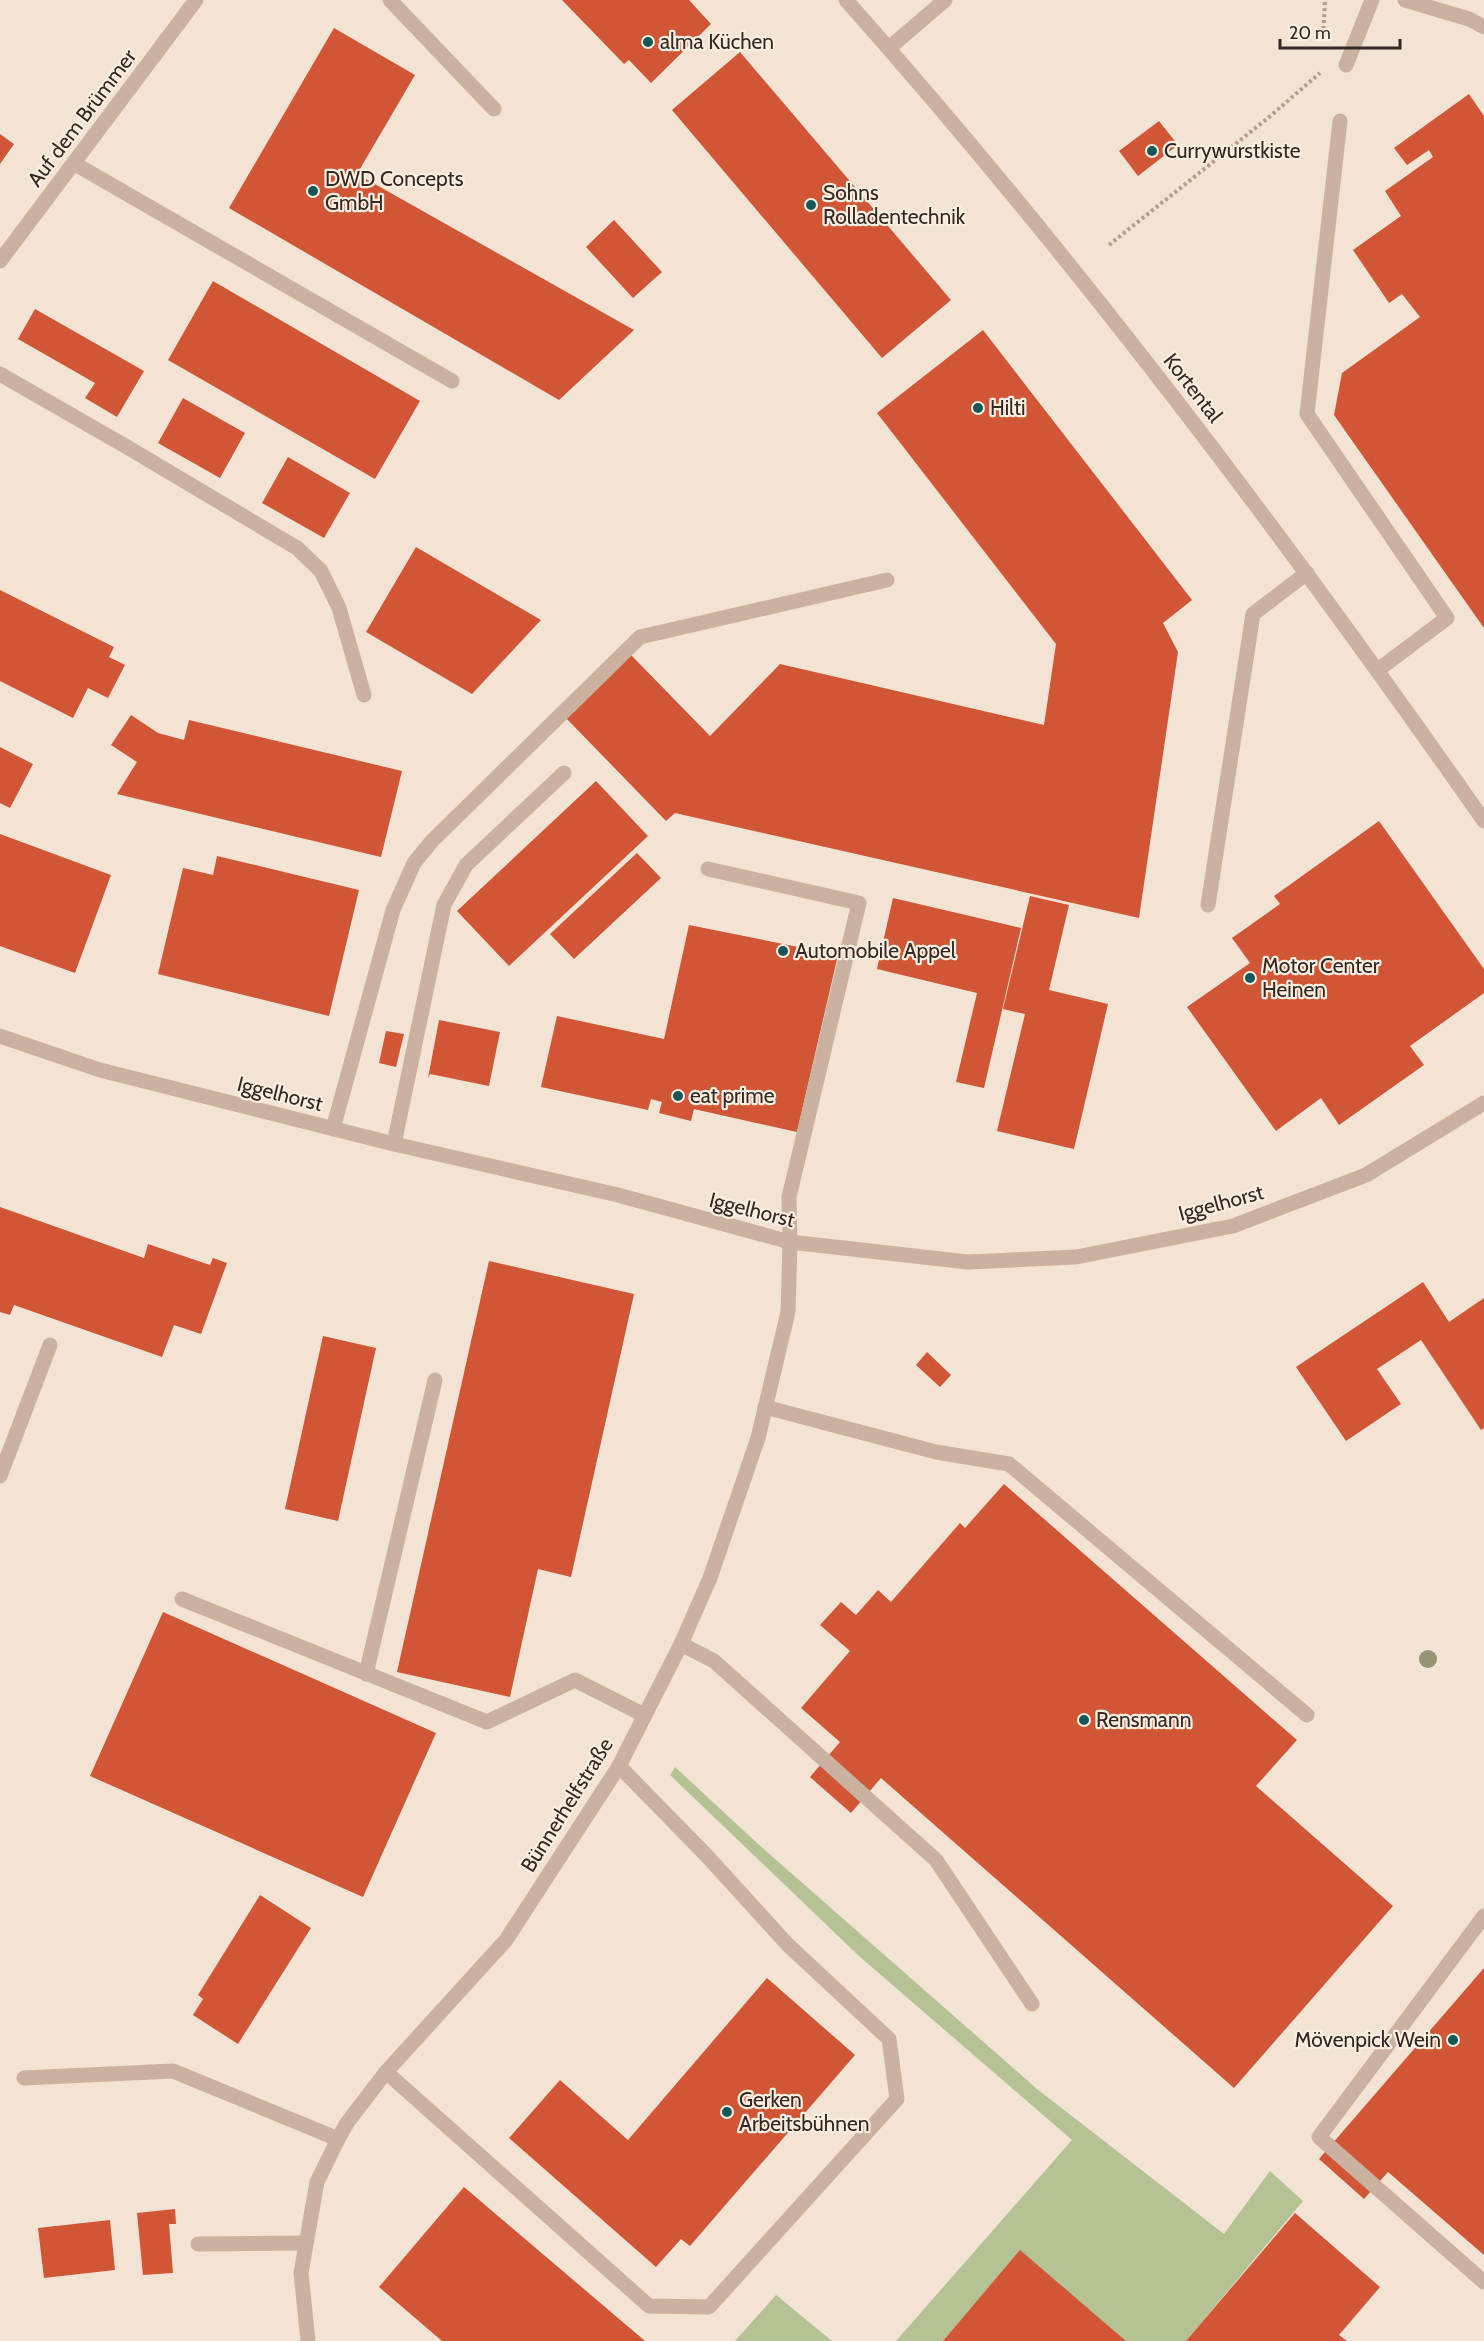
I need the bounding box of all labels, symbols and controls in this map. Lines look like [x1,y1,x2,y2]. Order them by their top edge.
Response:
scale bar [1280,12,1400,50]
text: 20 m [1289,22,1331,44]
place label: alma Küchen [660,29,774,54]
marker: alma Küchen [641,35,655,49]
street label: Auf dem Brümmer [22,44,142,191]
place label: Currywurstkiste [1164,138,1301,163]
marker: Currywurstkiste [1145,144,1159,158]
place label: DWD Concepts GmbH [325,166,464,215]
place label: Sohns Rolladentechnik [823,180,966,229]
marker: DWD Concepts GmbH [306,184,320,198]
marker: Sohns Rolladentechnik [804,198,818,212]
street label: Kortental [1159,348,1228,427]
place label: Hilti [990,395,1025,420]
marker: Hilti [971,401,985,415]
place label: Automobile Appel [795,938,956,963]
marker: Automobile Appel [776,944,790,958]
place label: Motor Center Heinen [1262,953,1380,1002]
marker: Motor Center Heinen [1243,971,1257,985]
street label: Iggelhorst [235,1071,325,1116]
place label: eat prime [690,1083,775,1108]
marker: eat prime [671,1089,685,1103]
street label: Iggelhorst [1176,1179,1266,1226]
street label: Iggelhorst [707,1187,797,1232]
place label: Rensmann [1096,1707,1191,1732]
marker: Rensmann [1077,1713,1091,1727]
street label: Bünnerhelfstraße [515,1733,618,1876]
place label: Mövenpick Wein [1294,2027,1441,2052]
marker: Mövenpick Wein [1446,2033,1460,2047]
place label: Gerken Arbeitsbühnen [739,2087,869,2136]
marker: Gerken Arbeitsbühnen [720,2105,734,2119]

